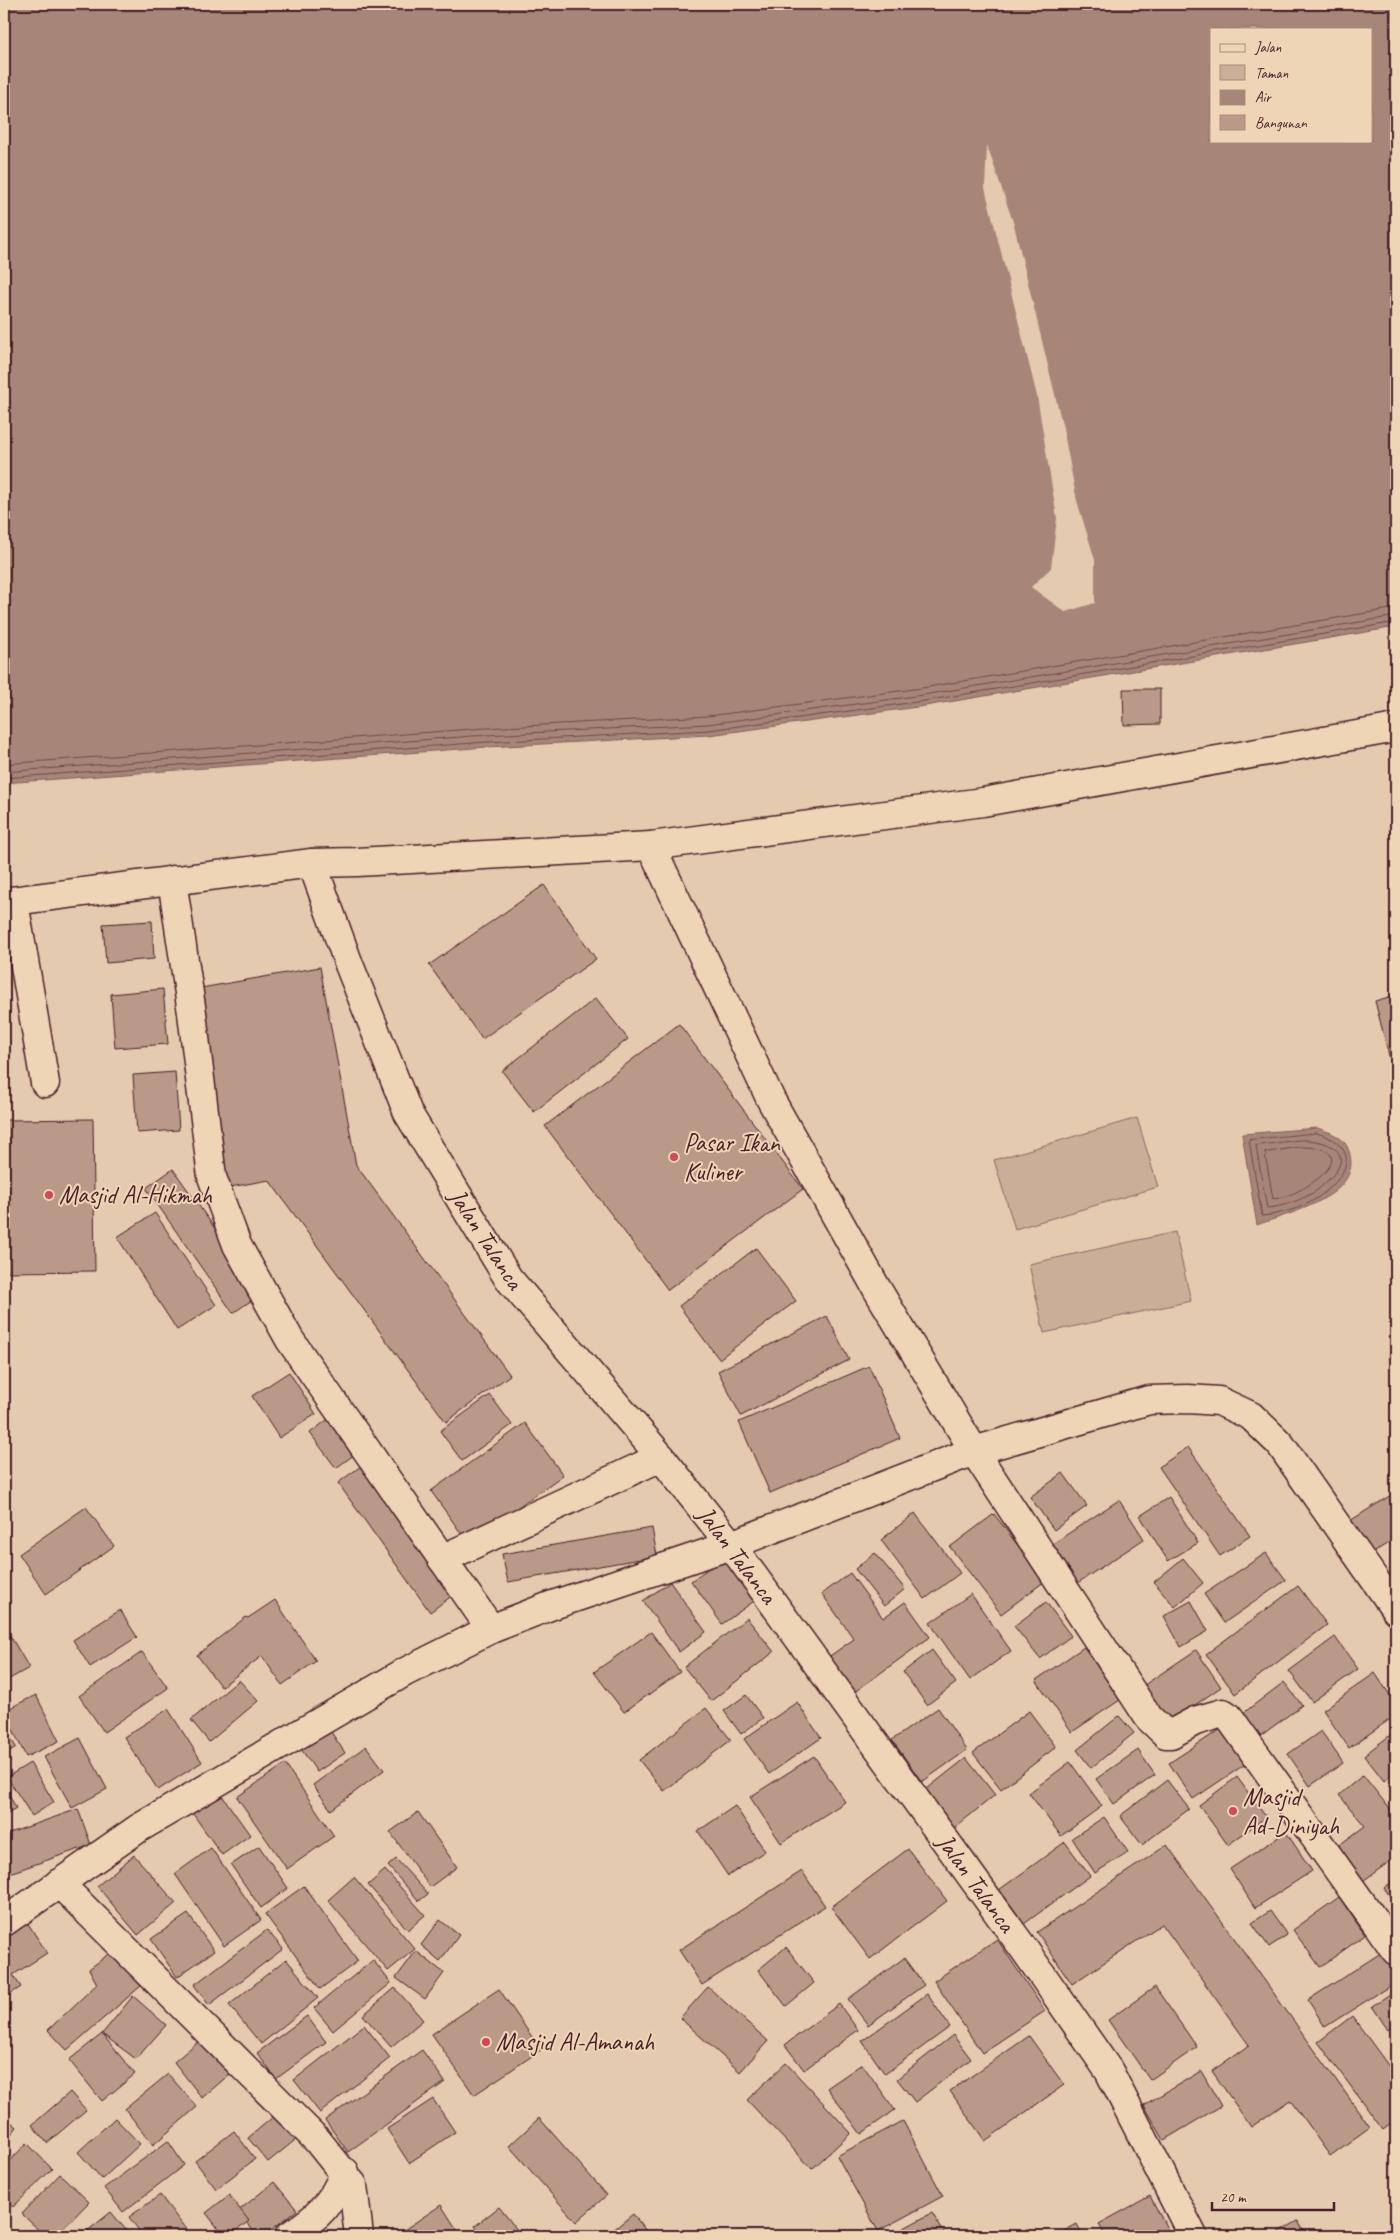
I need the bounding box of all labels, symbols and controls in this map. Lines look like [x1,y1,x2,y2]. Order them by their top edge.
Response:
legend [1210,28,1372,142]
text: Jalan [1254,38,1282,57]
text: Taman [1255,64,1288,83]
text: Air [1255,88,1272,107]
text: Bangunan [1255,114,1308,133]
place label: Pasar Ikan Kuliner [684,1127,781,1188]
marker: Pasar Ikan Kuliner [668,1151,680,1163]
place label: Masjid Al-Hikmah [59,1179,212,1211]
street label: Jalan Talanca [441,1182,532,1297]
marker: Masjid Al-Hikmah [43,1189,55,1201]
street label: Jalan Talanca [689,1499,785,1612]
place label: Masjid Ad-Diniyah [1243,1781,1340,1842]
marker: Masjid Ad-Diniyah [1227,1805,1239,1817]
street label: Jalan Talanca [929,1827,1024,1940]
place label: Masjid Al-Amanah [496,2026,655,2058]
marker: Masjid Al-Amanah [480,2036,492,2048]
scale bar [1212,2180,1335,2212]
text: 20 m [1220,2188,1247,2207]

